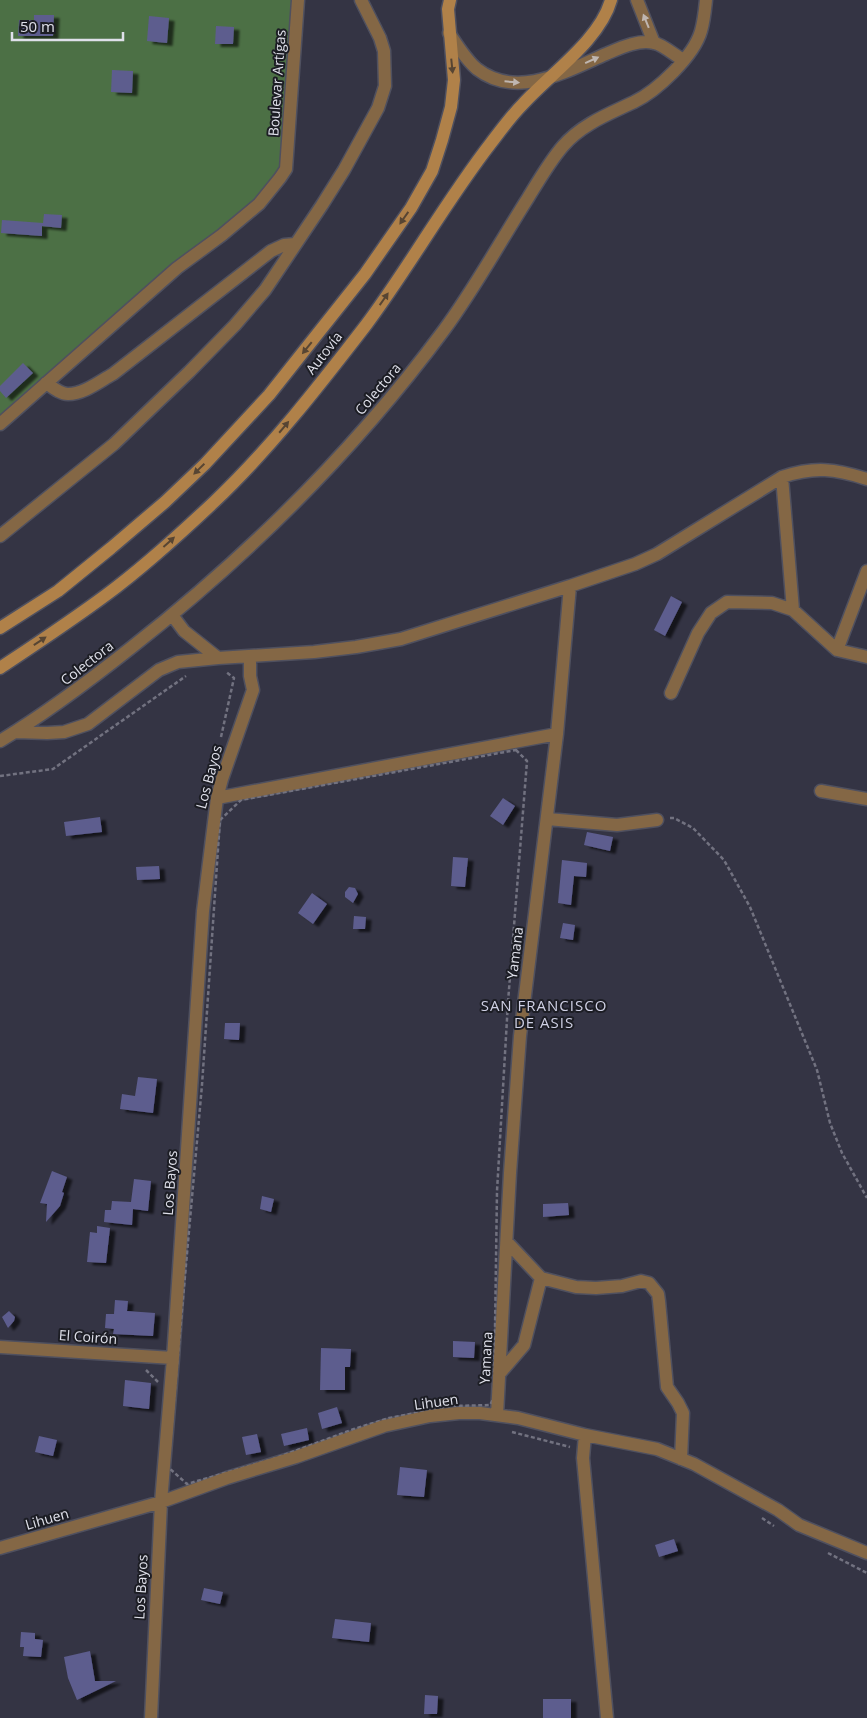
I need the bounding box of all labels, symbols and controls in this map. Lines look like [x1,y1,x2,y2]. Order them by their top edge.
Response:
scale bar [12,10,124,42]
one-way arrow [642,13,650,28]
text: 50 m [20,16,55,36]
street label: Boulevar Artígas [263,29,290,137]
one-way arrow [585,55,599,63]
one-way arrow [448,58,456,74]
one-way arrow [504,78,520,86]
one-way arrow [399,211,409,224]
one-way arrow [379,292,389,306]
street label: Autovía [301,327,346,378]
one-way arrow [302,341,313,354]
street label: Colectora [350,359,405,419]
one-way arrow [278,421,289,433]
one-way arrow [194,463,206,475]
one-way arrow [163,536,175,548]
one-way arrow [34,636,47,646]
street label: Colectora [56,636,117,689]
street label: Los Bayos [191,743,226,811]
street label: Yamana [502,926,527,980]
district label: SAN FRANCISCO DE ASIS [481,995,607,1032]
street label: Los Bayos [158,1150,181,1216]
street label: El Coirón [58,1325,118,1348]
street label: Yamana [475,1331,496,1385]
street label: Lihuen [413,1389,459,1414]
street label: Lihuen [23,1503,71,1534]
street label: Los Bayos [129,1554,152,1620]

